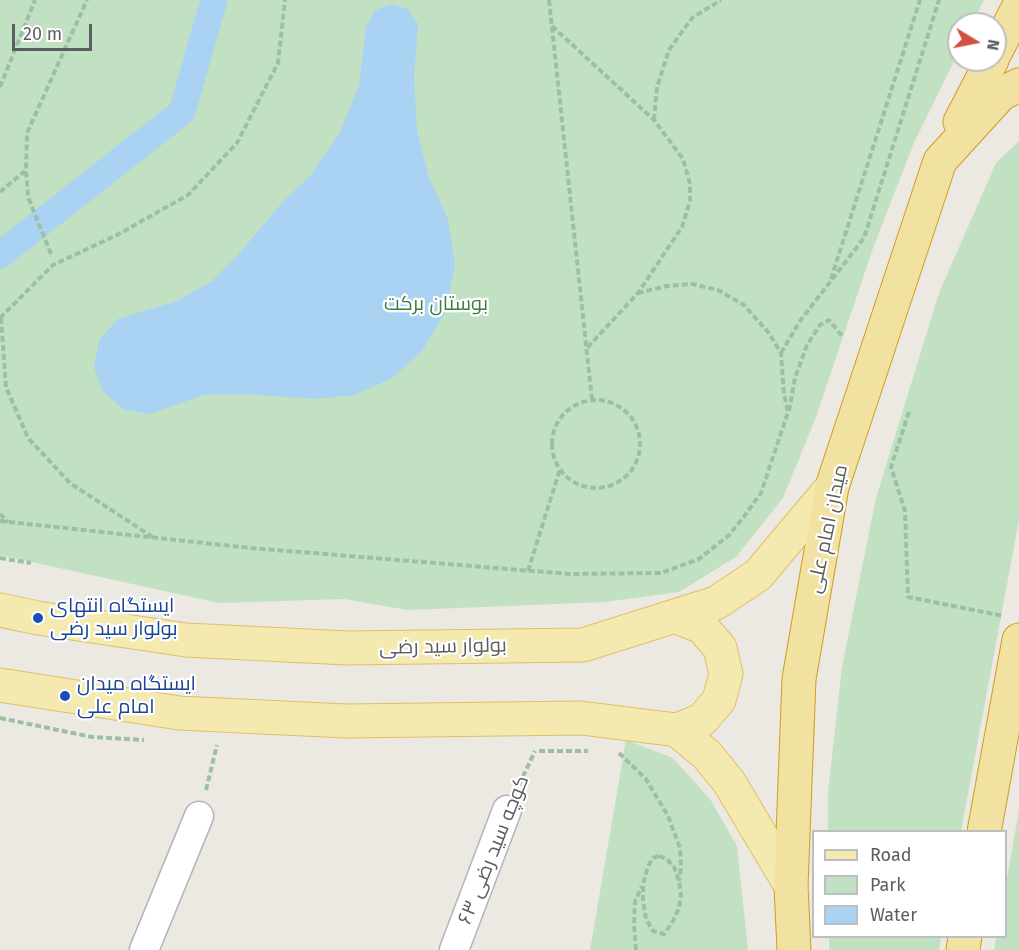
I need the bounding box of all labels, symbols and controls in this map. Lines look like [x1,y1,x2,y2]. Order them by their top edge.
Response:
scale bar [15,12,94,50]
north arrow [947,12,1007,72]
text: 20 m [23,23,62,45]
text: N [983,38,1004,52]
park label: بوستان برکت [384,292,488,316]
street label: میدان امام علی [803,462,853,596]
place label: ایستگاه انتهای بولوار سید رضی [50,594,178,641]
marker: ایستگاه انتهای بولوار سید رضی [31,611,45,625]
street label: بولوار سید رضی [379,634,507,660]
place label: ایستگاه میدان امام علی [77,672,196,719]
marker: ایستگاه میدان امام علی [58,689,72,703]
street label: کوچه سید رضی ۶۳ [453,772,535,928]
legend [812,830,1007,938]
text: Road [870,844,912,866]
text: Park [870,874,905,896]
text: Water [870,904,917,926]

